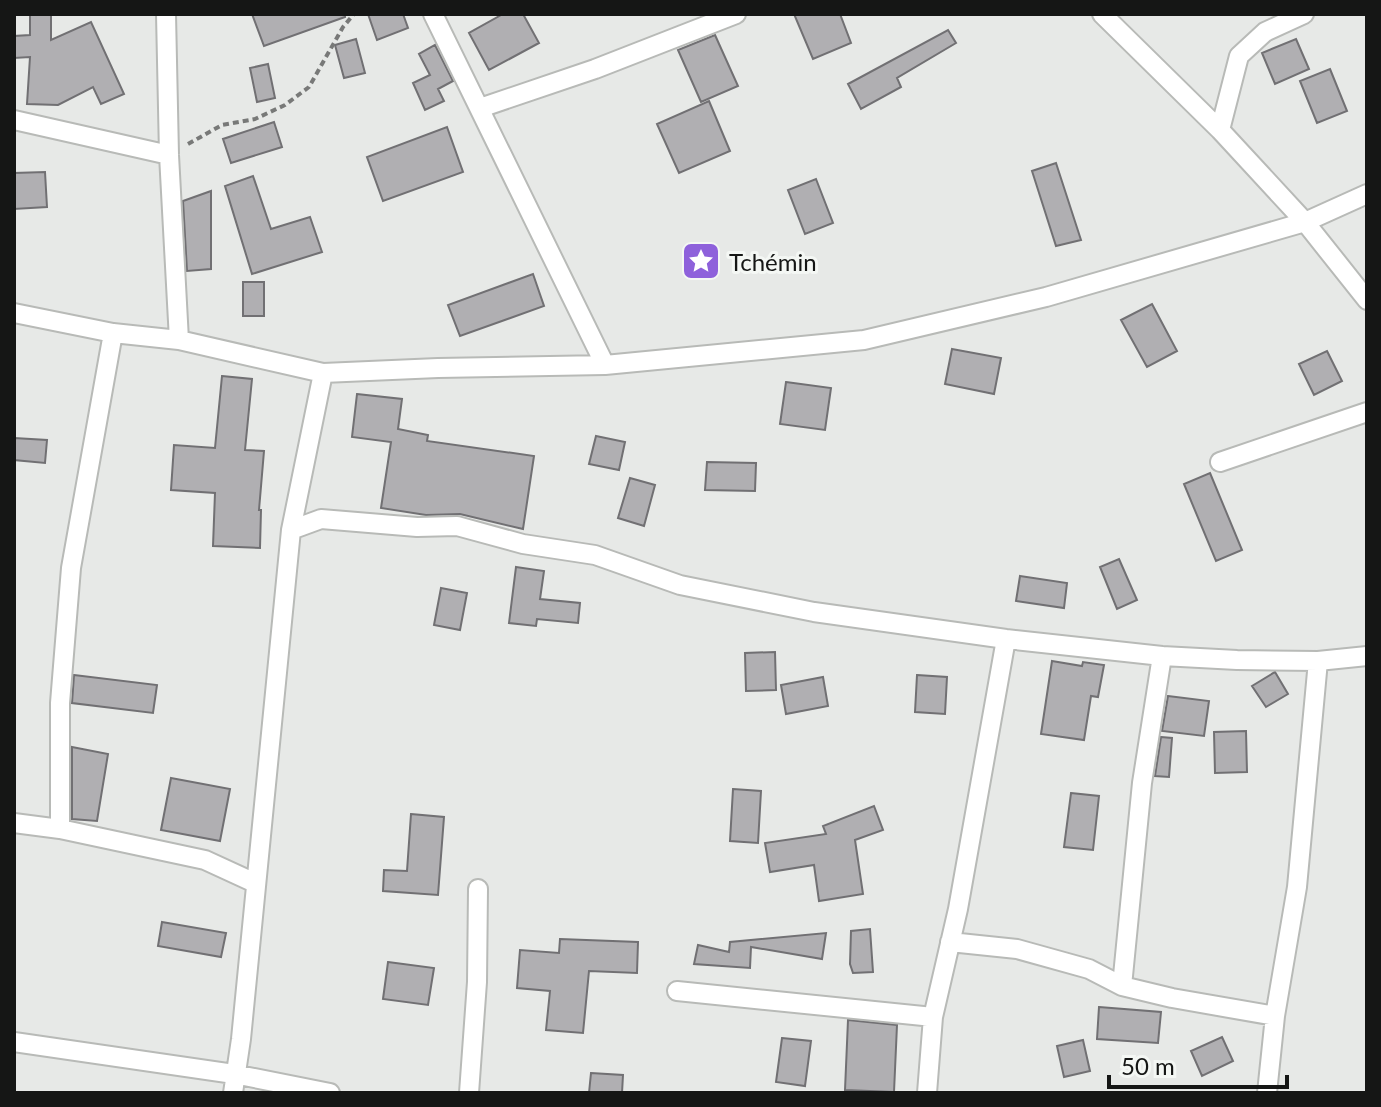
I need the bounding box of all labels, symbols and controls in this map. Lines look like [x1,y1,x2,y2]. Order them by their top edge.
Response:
place icon: Tchémin [680,240,722,282]
place label: Tchémin [729,247,817,276]
scale bar [1109,1039,1287,1089]
text: 50 m [1121,1051,1175,1080]

